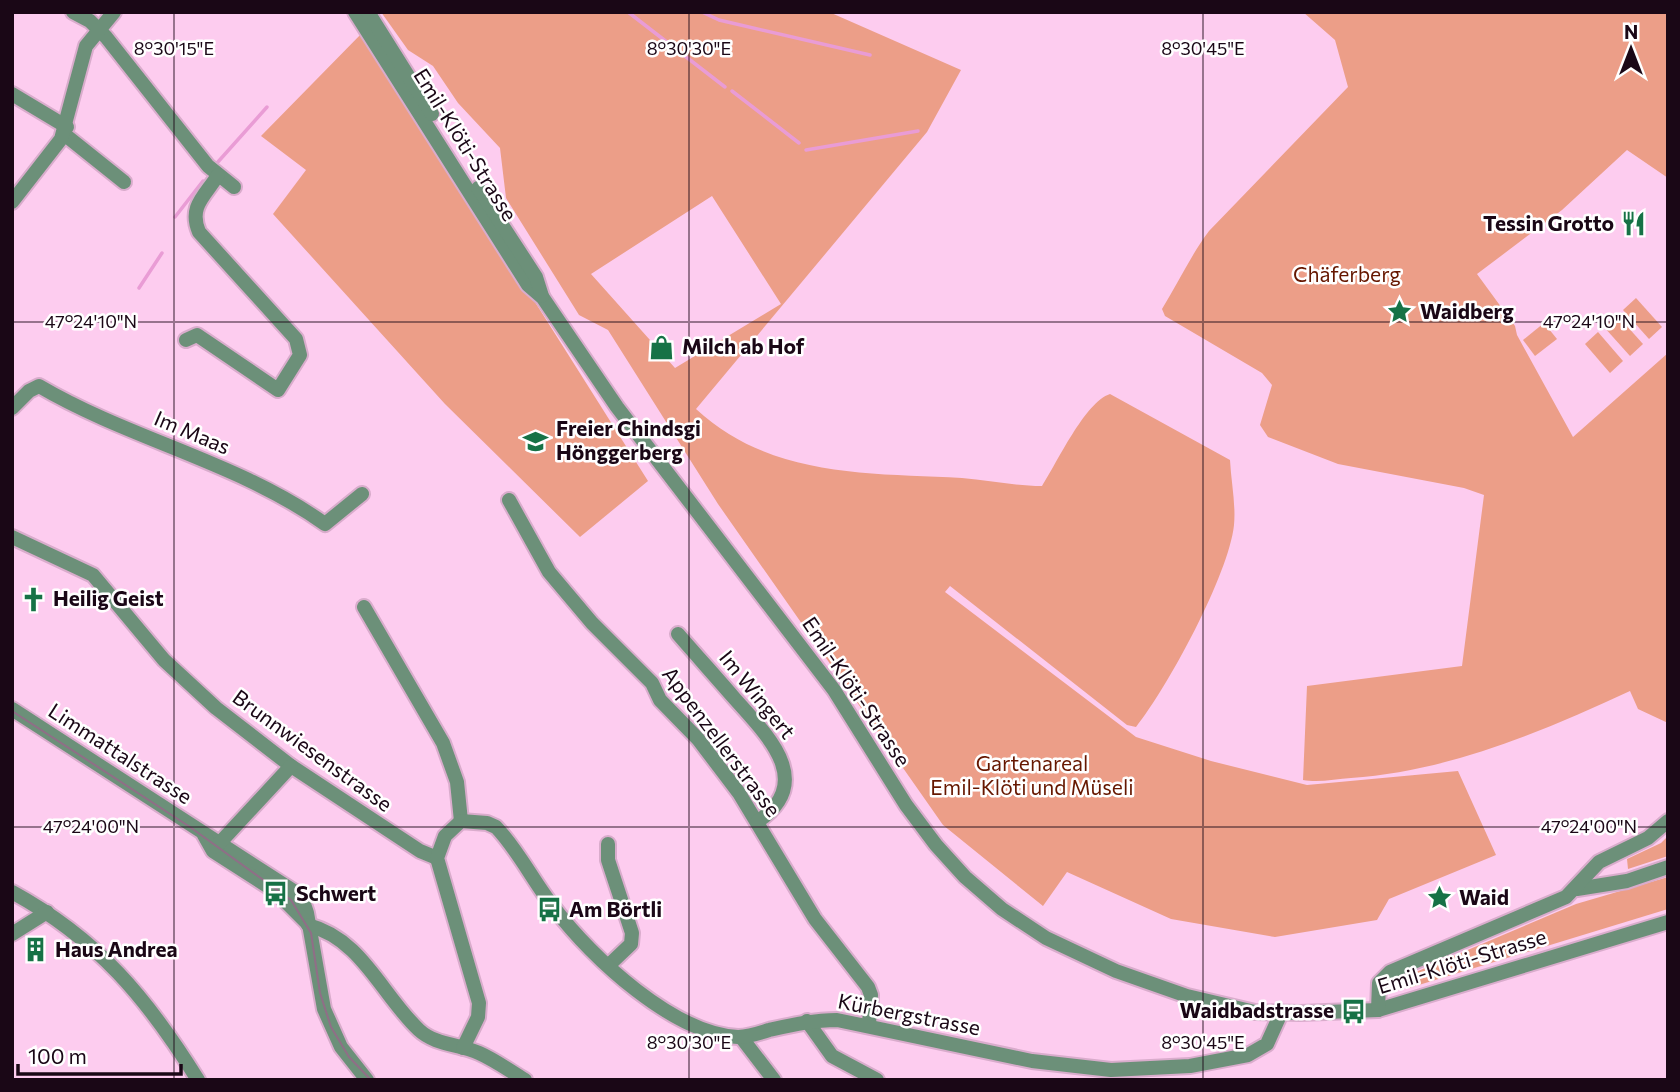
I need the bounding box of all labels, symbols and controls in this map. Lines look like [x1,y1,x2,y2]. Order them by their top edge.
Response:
north arrow [1596,14,1666,84]
text: N [1624,20,1638,43]
text: 8°30'15"E [134,37,214,59]
text: 8°30'30"E [647,37,731,59]
text: 8°30'45"E [1161,37,1245,59]
street label: Emil-Klöti-Strasse [409,63,523,225]
place label: Tessin Grotto [1483,210,1614,235]
restaurant icon: Tessin Grotto [1620,210,1648,238]
park label: Chäferberg [1293,261,1401,286]
place icon: Waidberg [1386,298,1414,326]
place label: Waidberg [1420,298,1514,323]
text: 47°24'10"N [45,310,137,332]
text: 47°24'10"N [1543,310,1635,332]
shop icon: Milch ab Hof [648,333,676,361]
place label: Milch ab Hof [682,333,805,358]
street label: Im Maas [151,405,234,459]
place label: Freier Chindsgi Hönggerberg [556,415,701,464]
school or university icon: Freier Chindsgi Hönggerberg [522,427,550,455]
church icon: Heilig Geist [19,585,47,613]
place label: Heilig Geist [53,585,164,610]
street label: Emil-Klöti-Strasse [798,612,917,771]
street label: Im Wingert [715,645,801,743]
street label: Appenzellerstrasse [658,661,787,821]
street label: Brunnwiesenstrasse [228,684,397,816]
street label: Limmattalstrasse [44,697,197,808]
park label: Gartenareal Emil-Klöti und Müseli [930,750,1134,799]
text: 47°24'00"N [43,815,139,837]
text: 47°24'00"N [1541,815,1637,837]
bus stop icon: Schwert [262,880,290,908]
place label: Schwert [296,880,376,905]
place icon: Waid [1425,884,1453,912]
place label: Waid [1459,884,1509,909]
bus stop icon: Am Börtli [535,896,563,924]
place label: Am Börtli [569,896,662,921]
street label: Emil-Klöti-Strasse [1374,923,1549,998]
building icon: Haus Andrea [21,936,49,964]
place label: Haus Andrea [55,936,178,961]
street label: Kürbergstrasse [836,987,983,1040]
place label: Waidbadstrasse [1180,997,1334,1022]
bus stop icon: Waidbadstrasse [1340,997,1368,1025]
text: 8°30'30"E [647,1031,731,1053]
text: 8°30'45"E [1161,1031,1245,1053]
scale bar [18,1032,180,1076]
text: 100 m [28,1043,87,1068]

